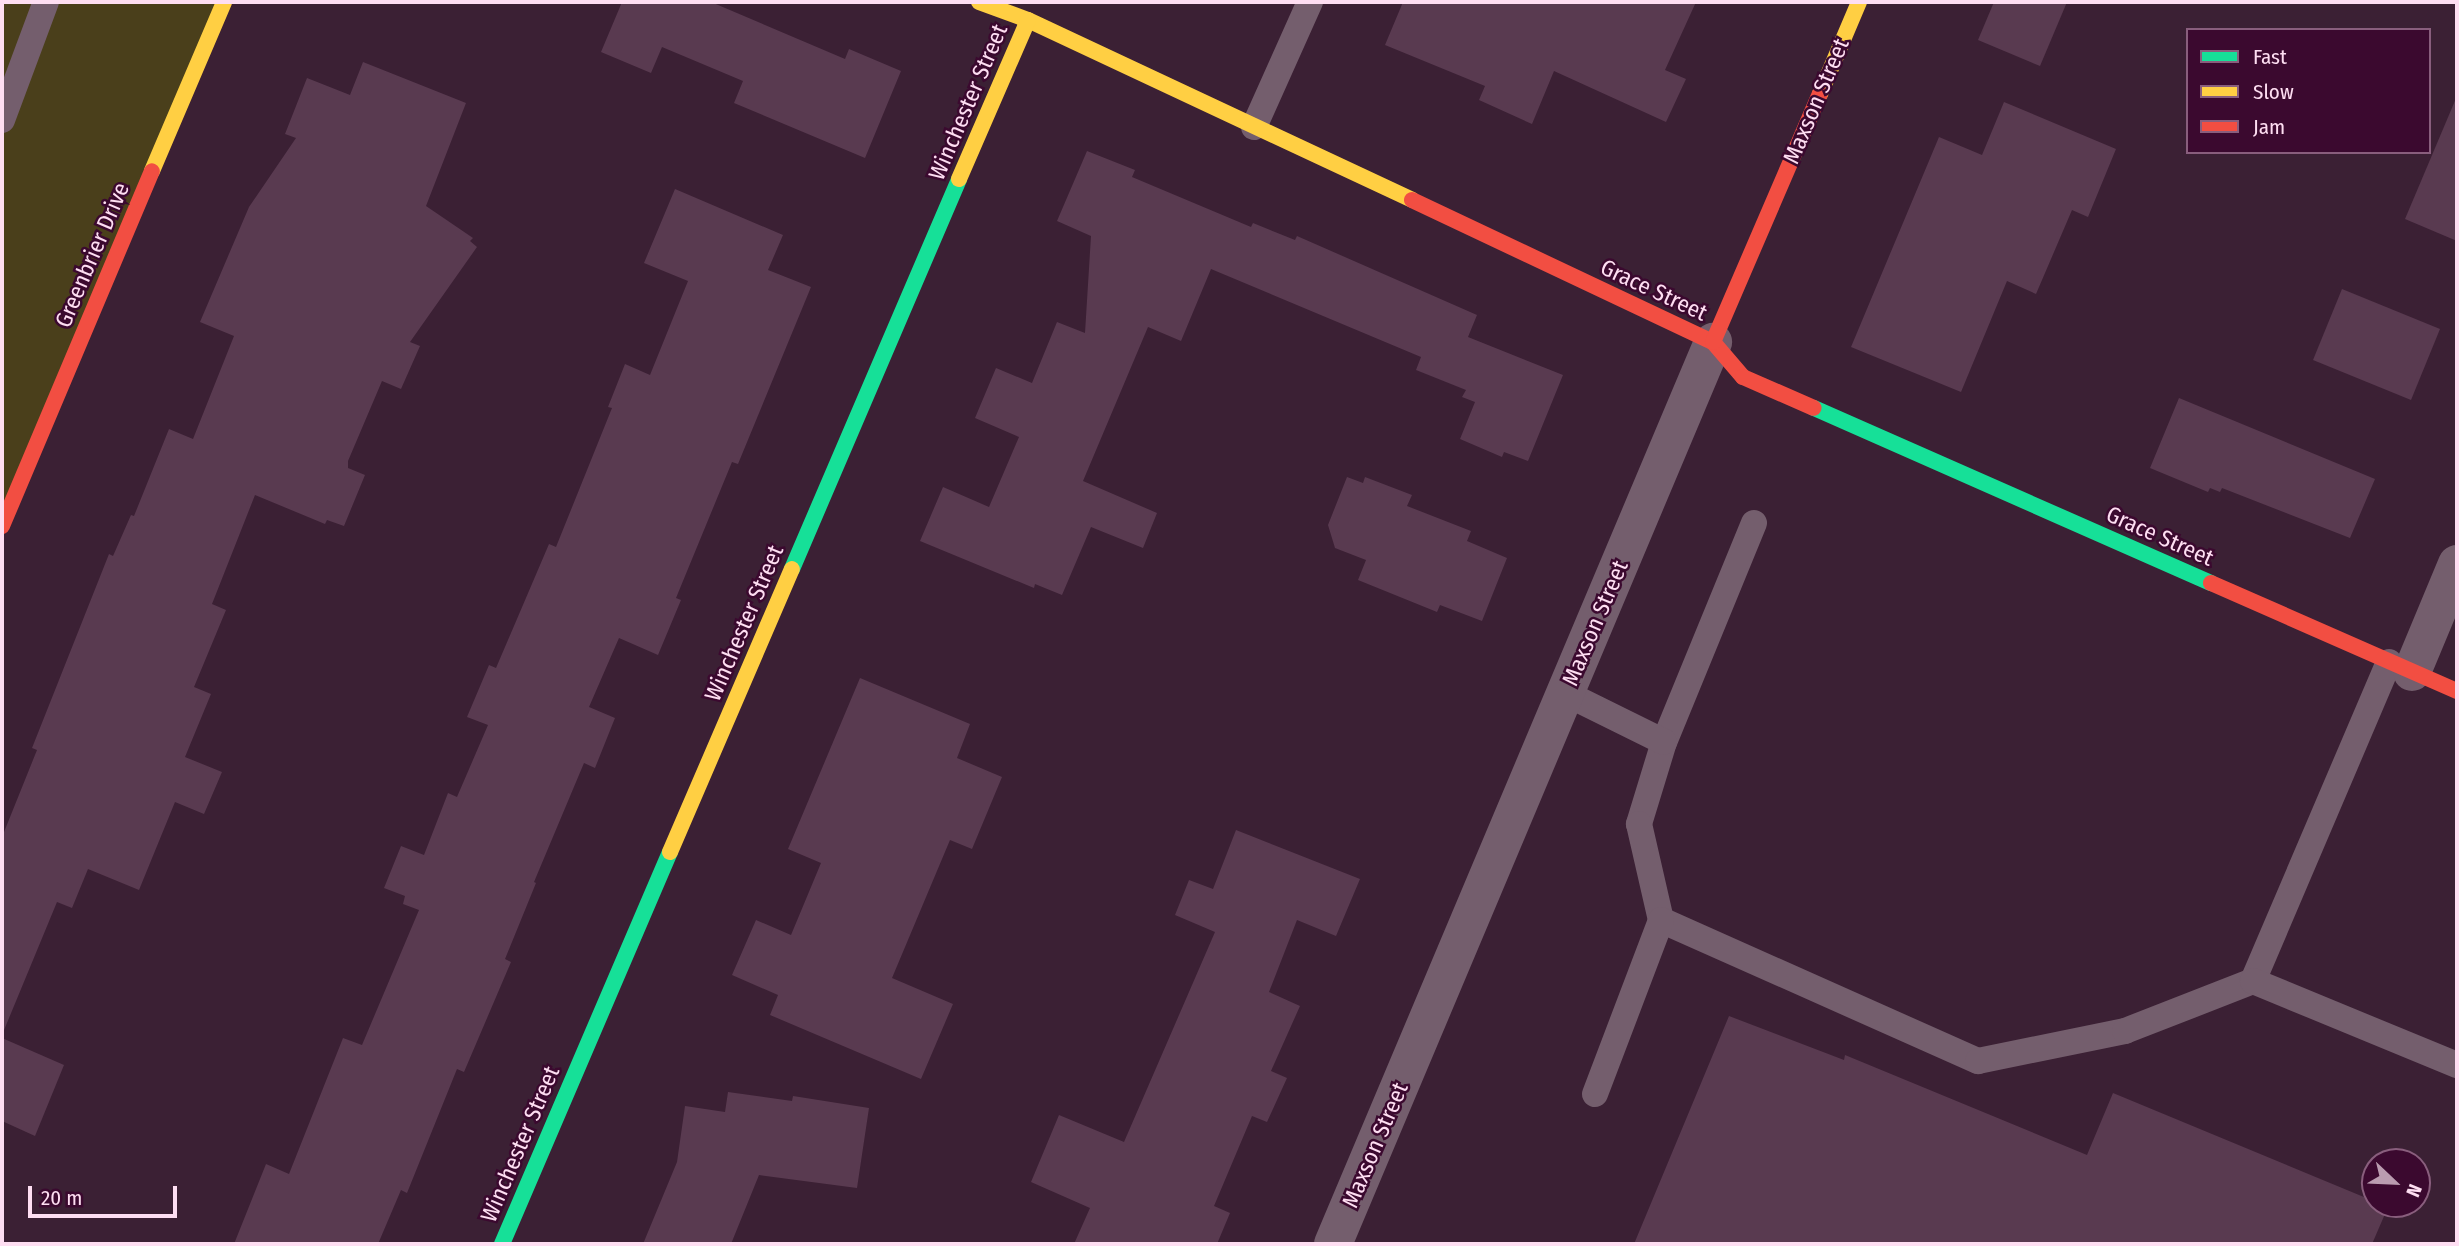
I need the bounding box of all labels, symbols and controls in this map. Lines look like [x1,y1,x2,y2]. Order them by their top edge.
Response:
street label: Winchester Street [923,20,1013,184]
legend [2186,28,2431,154]
street label: Maxson Street [1777,34,1855,168]
text: Fast [2253,44,2287,70]
text: Slow [2253,79,2294,105]
text: Jam [2253,114,2285,140]
street label: Greenbrier Drive [49,178,135,332]
street label: Grace Street [1596,253,1712,327]
street label: Grace Street [2102,500,2218,572]
street label: Winchester Street [699,541,789,705]
street label: Maxson Street [1556,556,1634,690]
street label: Winchester Street [475,1062,565,1226]
street label: Maxson Street [1336,1078,1414,1212]
north arrow [2361,1148,2431,1218]
scale bar [32,1172,180,1216]
text: N [2401,1181,2427,1200]
text: 20 m [41,1185,82,1211]

